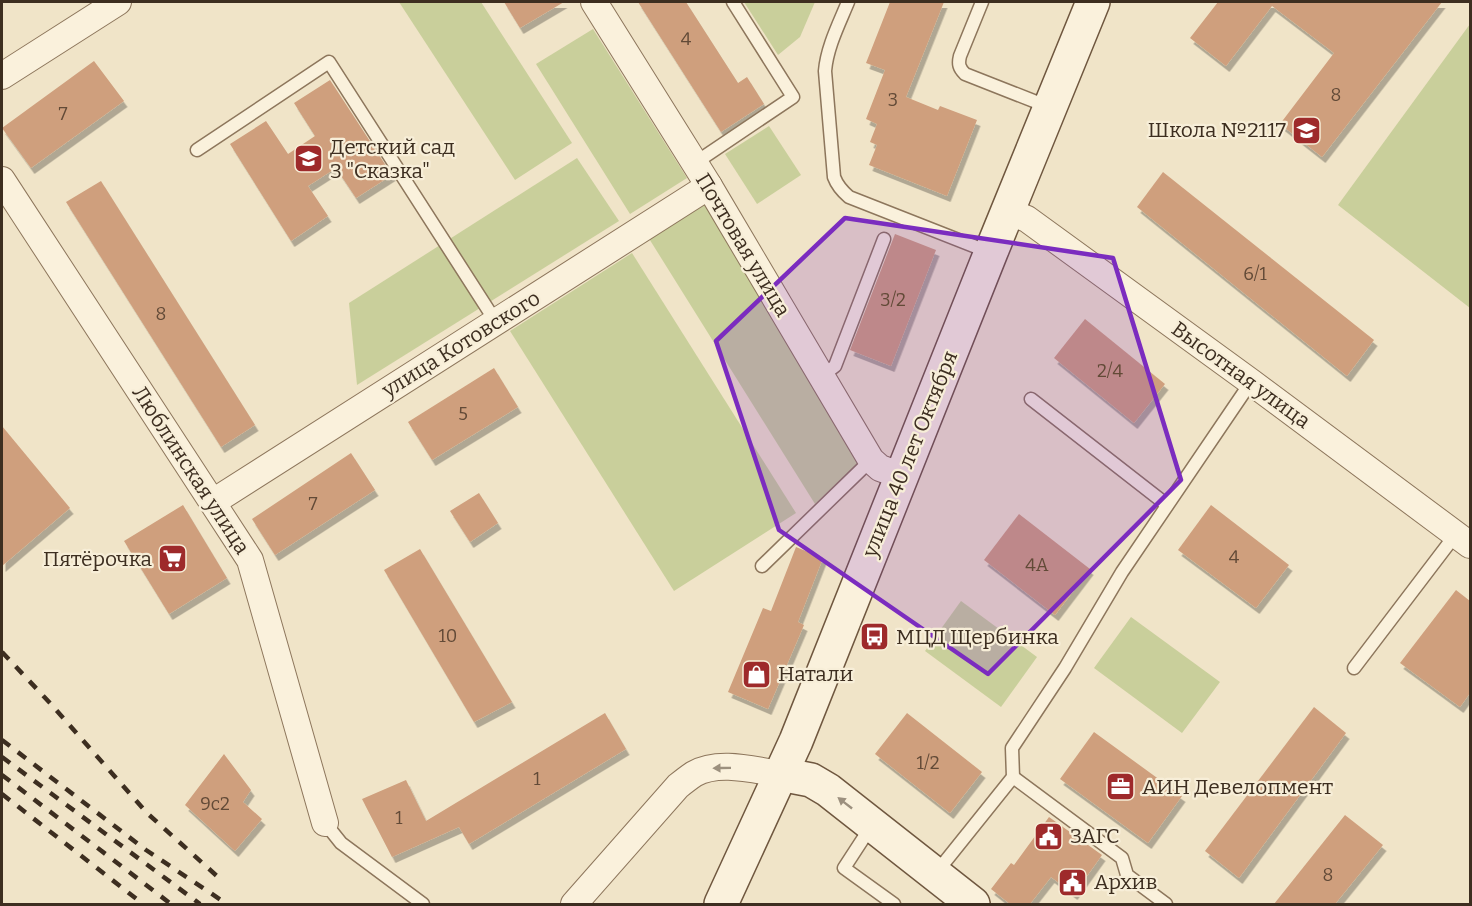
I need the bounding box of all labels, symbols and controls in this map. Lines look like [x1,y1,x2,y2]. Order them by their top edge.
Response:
house number: 4 [681,28,692,50]
house number: 8 [1331,84,1341,106]
house number: 3 [888,89,898,111]
house number: 7 [58,103,68,125]
school or university icon: Школа №2117 [1291,114,1323,146]
place label: Школа №2117 [1148,117,1286,143]
place label: Детский сад 3 "Сказка" [330,134,455,184]
school or university icon: Детский сад 3 "Сказка" [293,143,325,175]
street label: Почтовая улица [690,168,796,322]
house number: 6/1 [1243,263,1267,285]
street label: улица Котовского [376,285,545,404]
house number: 3/2 [880,289,906,311]
house number: 8 [156,303,166,325]
street label: Высотная улица [1166,316,1316,434]
street label: улица 40 лет Октября [856,347,963,562]
house number: 2/4 [1097,360,1123,382]
street label: Люблинская улица [127,381,256,560]
house number: 5 [458,403,468,425]
house number: 7 [308,493,318,515]
supermarket icon: Пятёрочка [157,543,189,575]
place label: Пятёрочка [43,546,152,572]
house number: 4 [1229,546,1240,568]
house number: 4А [1025,554,1049,576]
bus stop icon: МЦД Щербинка [859,621,891,653]
place label: МЦД Щербинка [896,624,1059,650]
house number: 10 [439,625,457,647]
shop icon: Натали [741,658,773,690]
place label: Натали [778,661,854,687]
house number: 1/2 [917,752,939,774]
one-way arrow [713,763,732,773]
house number: 1 [533,768,541,790]
office icon: АИН Девелопмент [1105,771,1137,803]
place label: АИН Девелопмент [1142,774,1333,800]
house number: 9с2 [200,793,230,815]
one-way arrow [837,797,853,810]
house number: 1 [395,807,403,829]
public building icon: ЗАГС [1033,820,1065,852]
place label: ЗАГС [1070,823,1120,849]
house number: 8 [1323,864,1333,886]
public building icon: Архив [1057,866,1089,898]
place label: Архив [1094,869,1157,895]

